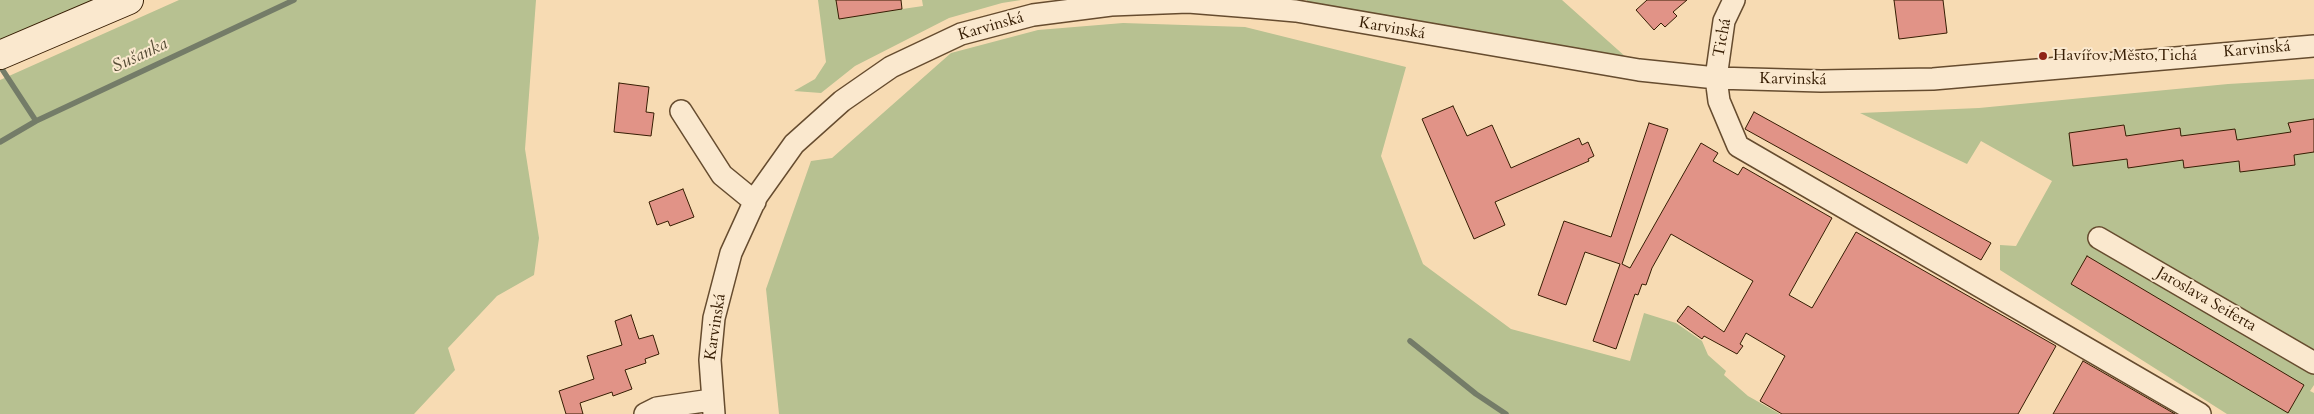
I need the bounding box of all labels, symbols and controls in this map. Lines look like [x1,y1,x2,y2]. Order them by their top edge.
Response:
street label: Karvinská [956,9,1026,45]
street label: Karvinská [1357,14,1427,44]
street label: Tichá [1710,17,1736,59]
water label: Sušanka [109,34,171,78]
street label: Karvinská [2223,38,2291,62]
place label: Havířov,Město,Tichá [2053,46,2197,66]
marker: Havířov,Město,Tichá [2037,50,2049,62]
street label: Karvinská [1759,70,1827,90]
street label: Jaroslava Seiferta [2153,264,2259,336]
street label: Karvinská [701,292,731,362]

